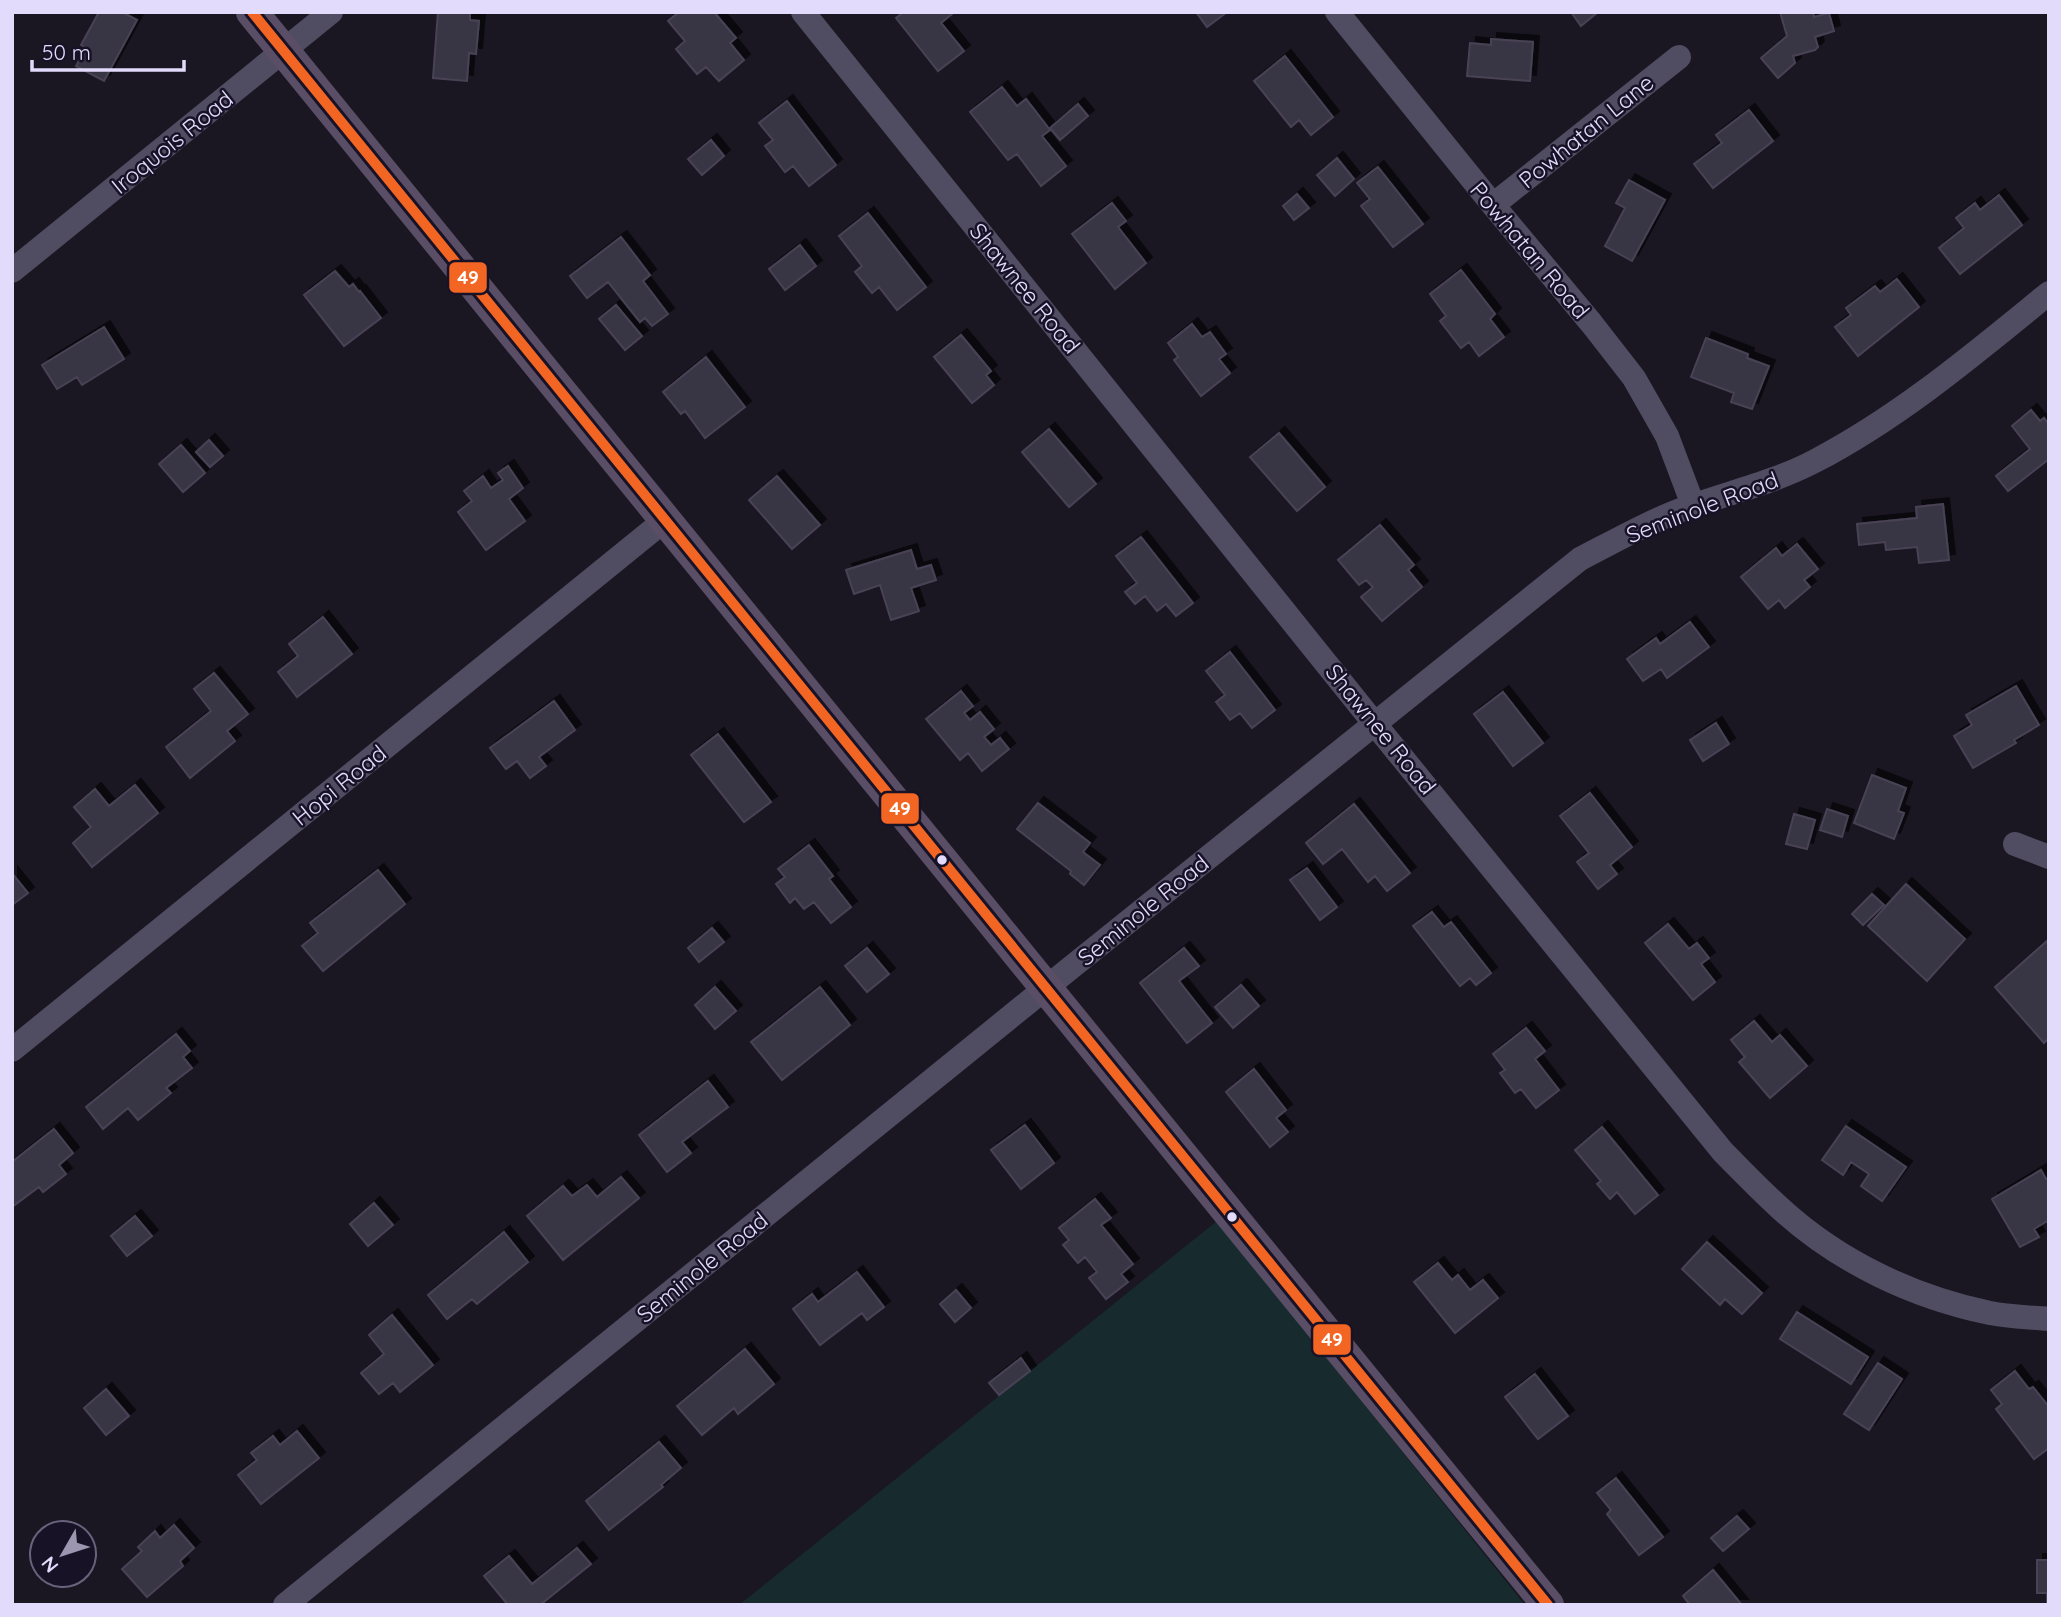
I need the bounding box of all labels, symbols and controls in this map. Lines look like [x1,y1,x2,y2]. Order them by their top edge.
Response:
scale bar [32,28,184,72]
text: 50 m [42,39,91,65]
street label: Powhatan Lane [1513,68,1659,194]
street label: Iroquois Road [105,84,239,200]
street label: Powhatan Road [1464,176,1596,324]
street label: Shawnee Road [963,217,1087,359]
line badge: 49 [448,261,488,294]
text: 49 [457,265,479,289]
street label: Seminole Road [1622,465,1782,549]
street label: Shawnee Road [1319,658,1443,800]
street label: Hopi Road [286,738,392,832]
line badge: 49 [880,792,920,825]
text: 49 [889,796,911,820]
street label: Seminole Road [1072,848,1214,972]
unlabelled marker [935,853,949,867]
street label: Seminole Road [631,1205,773,1329]
unlabelled marker [1225,1210,1239,1224]
line badge: 49 [1312,1323,1352,1356]
text: 49 [1321,1327,1343,1351]
north arrow [28,1519,98,1589]
text: N [36,1552,64,1578]

